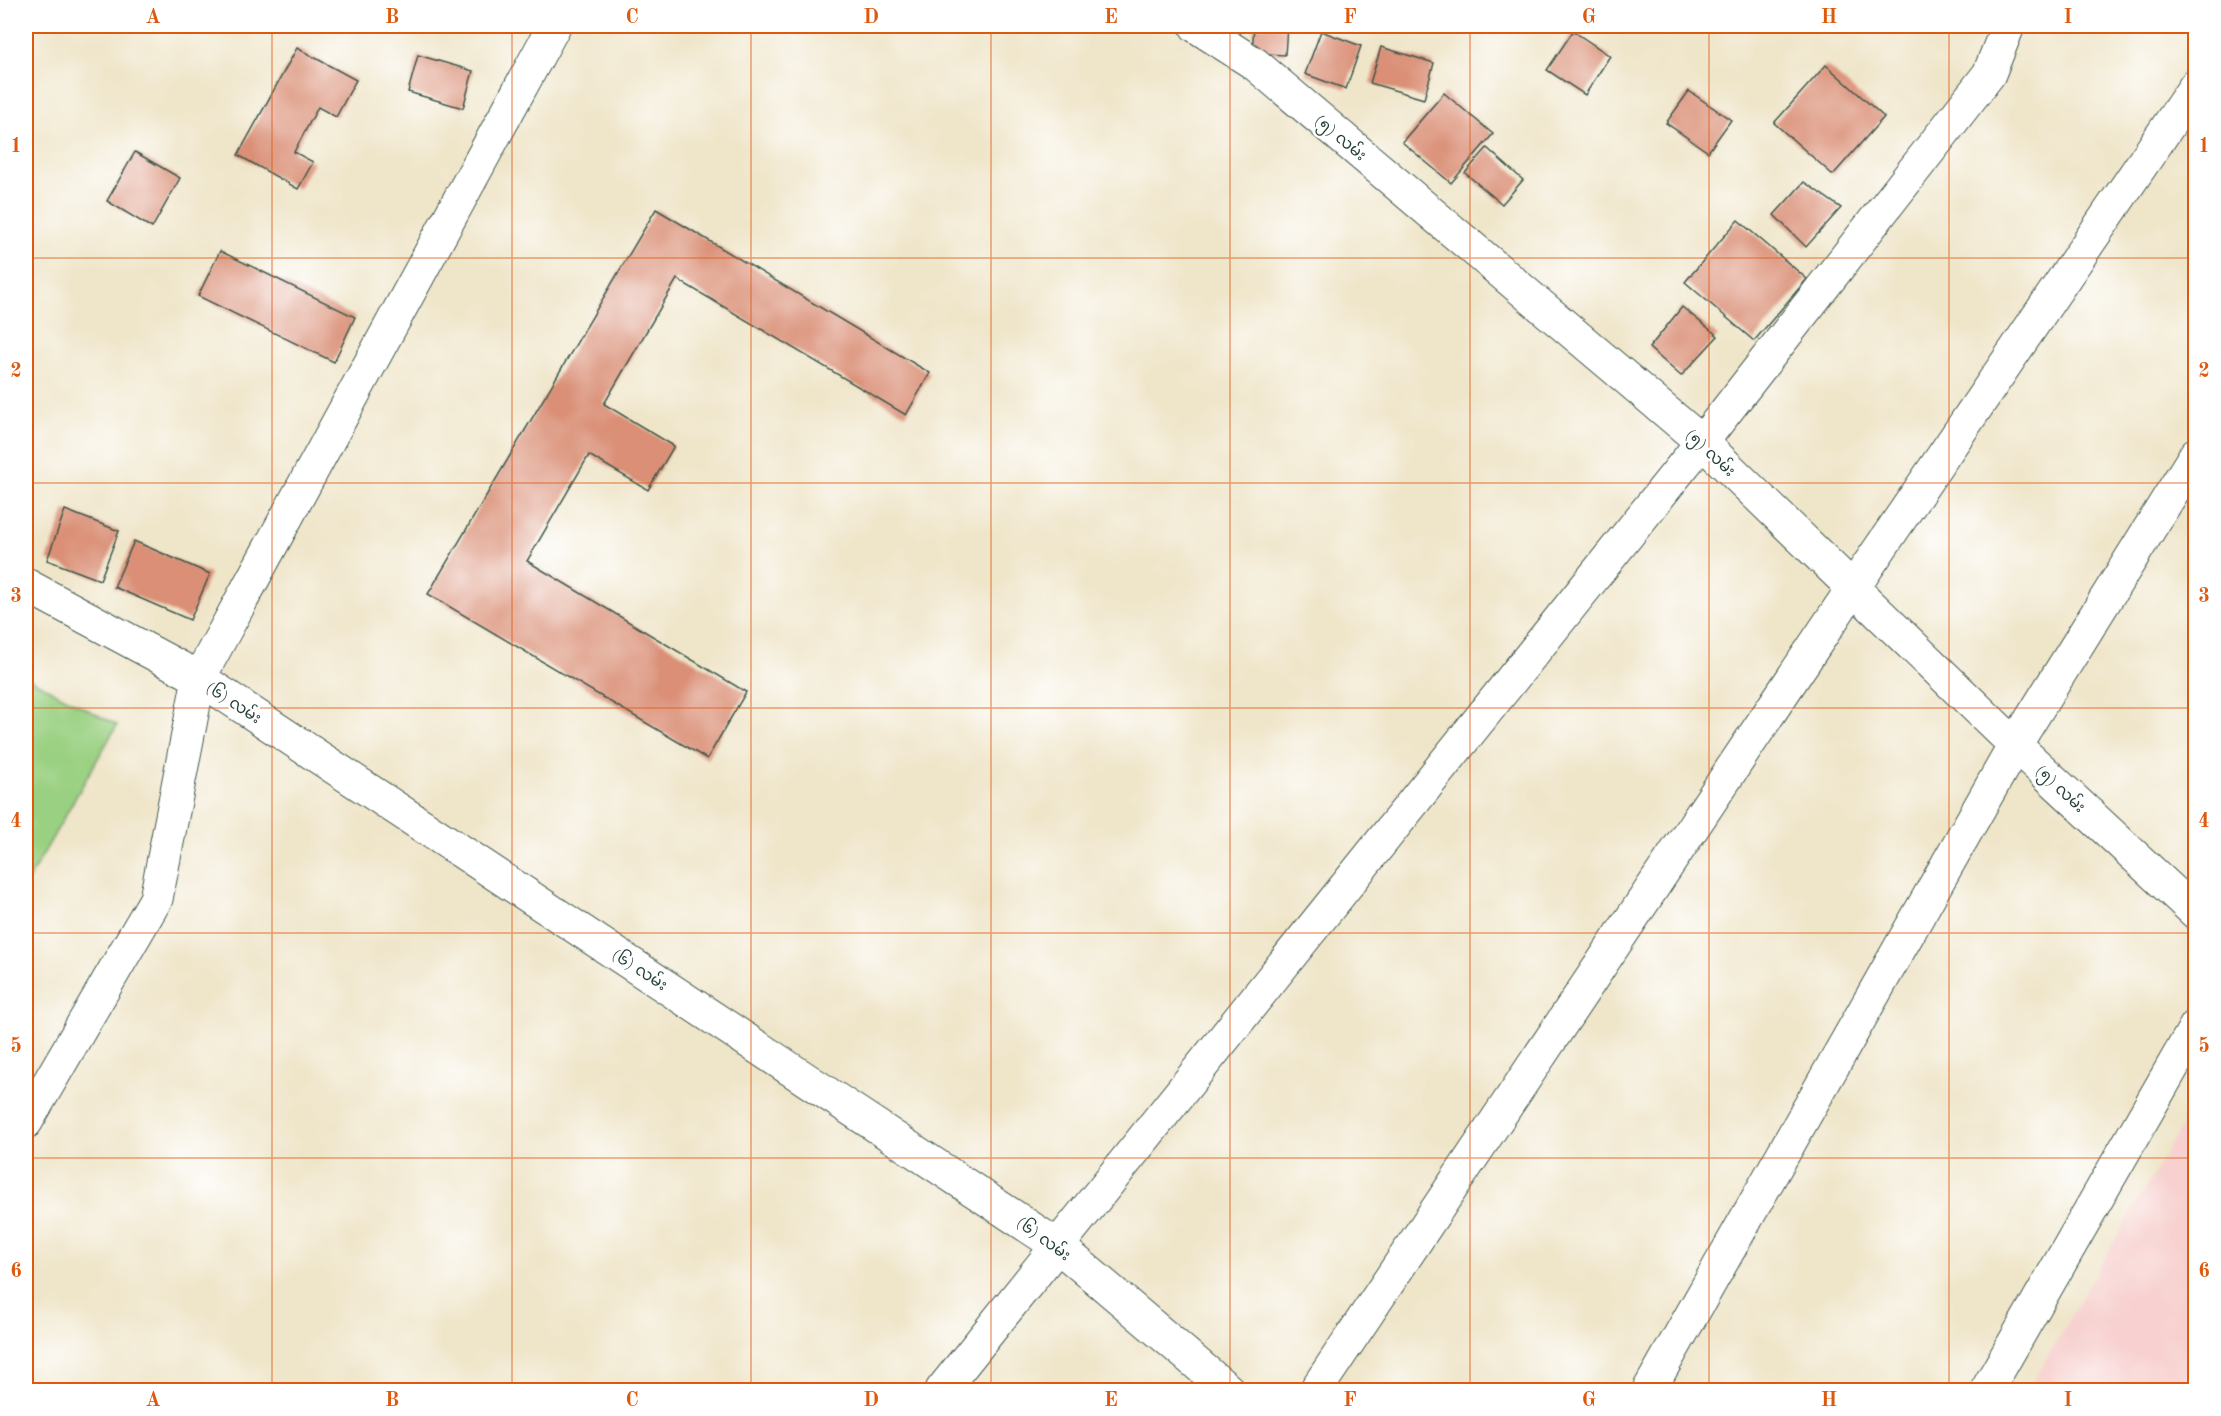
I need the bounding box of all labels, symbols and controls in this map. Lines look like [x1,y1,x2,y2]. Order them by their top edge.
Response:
text: A [145,8,161,28]
text: B [385,8,399,28]
text: C [625,8,639,28]
text: D [863,8,879,28]
text: E [1104,8,1118,28]
text: F [1343,8,1357,28]
text: G [1582,8,1596,28]
text: H [1821,8,1837,28]
text: I [2064,8,2072,28]
street label: (၅) လမ်း [1308,109,1372,167]
text: 1 [10,137,22,157]
text: 1 [2198,137,2210,157]
text: 2 [10,362,22,382]
text: 2 [2198,362,2210,382]
street label: (၅) လမ်း [1679,423,1741,483]
text: 3 [10,587,22,607]
text: 3 [2198,587,2210,607]
street label: (၆) လမ်း [202,676,266,727]
street label: (၅) လမ်း [2029,759,2091,819]
text: 4 [10,812,22,832]
text: 4 [2198,812,2210,832]
street label: (၆) လမ်း [608,943,672,994]
text: 5 [10,1036,22,1057]
text: 5 [2198,1036,2210,1057]
street label: (၆) လမ်း [1013,1211,1076,1264]
text: 6 [10,1262,22,1282]
text: 6 [2198,1262,2210,1282]
text: A [145,1391,161,1411]
text: B [385,1391,399,1411]
text: C [625,1391,639,1411]
text: D [863,1391,879,1411]
text: E [1104,1391,1118,1411]
text: F [1343,1391,1357,1411]
text: G [1582,1391,1596,1411]
text: H [1821,1391,1837,1411]
text: I [2064,1391,2072,1411]

